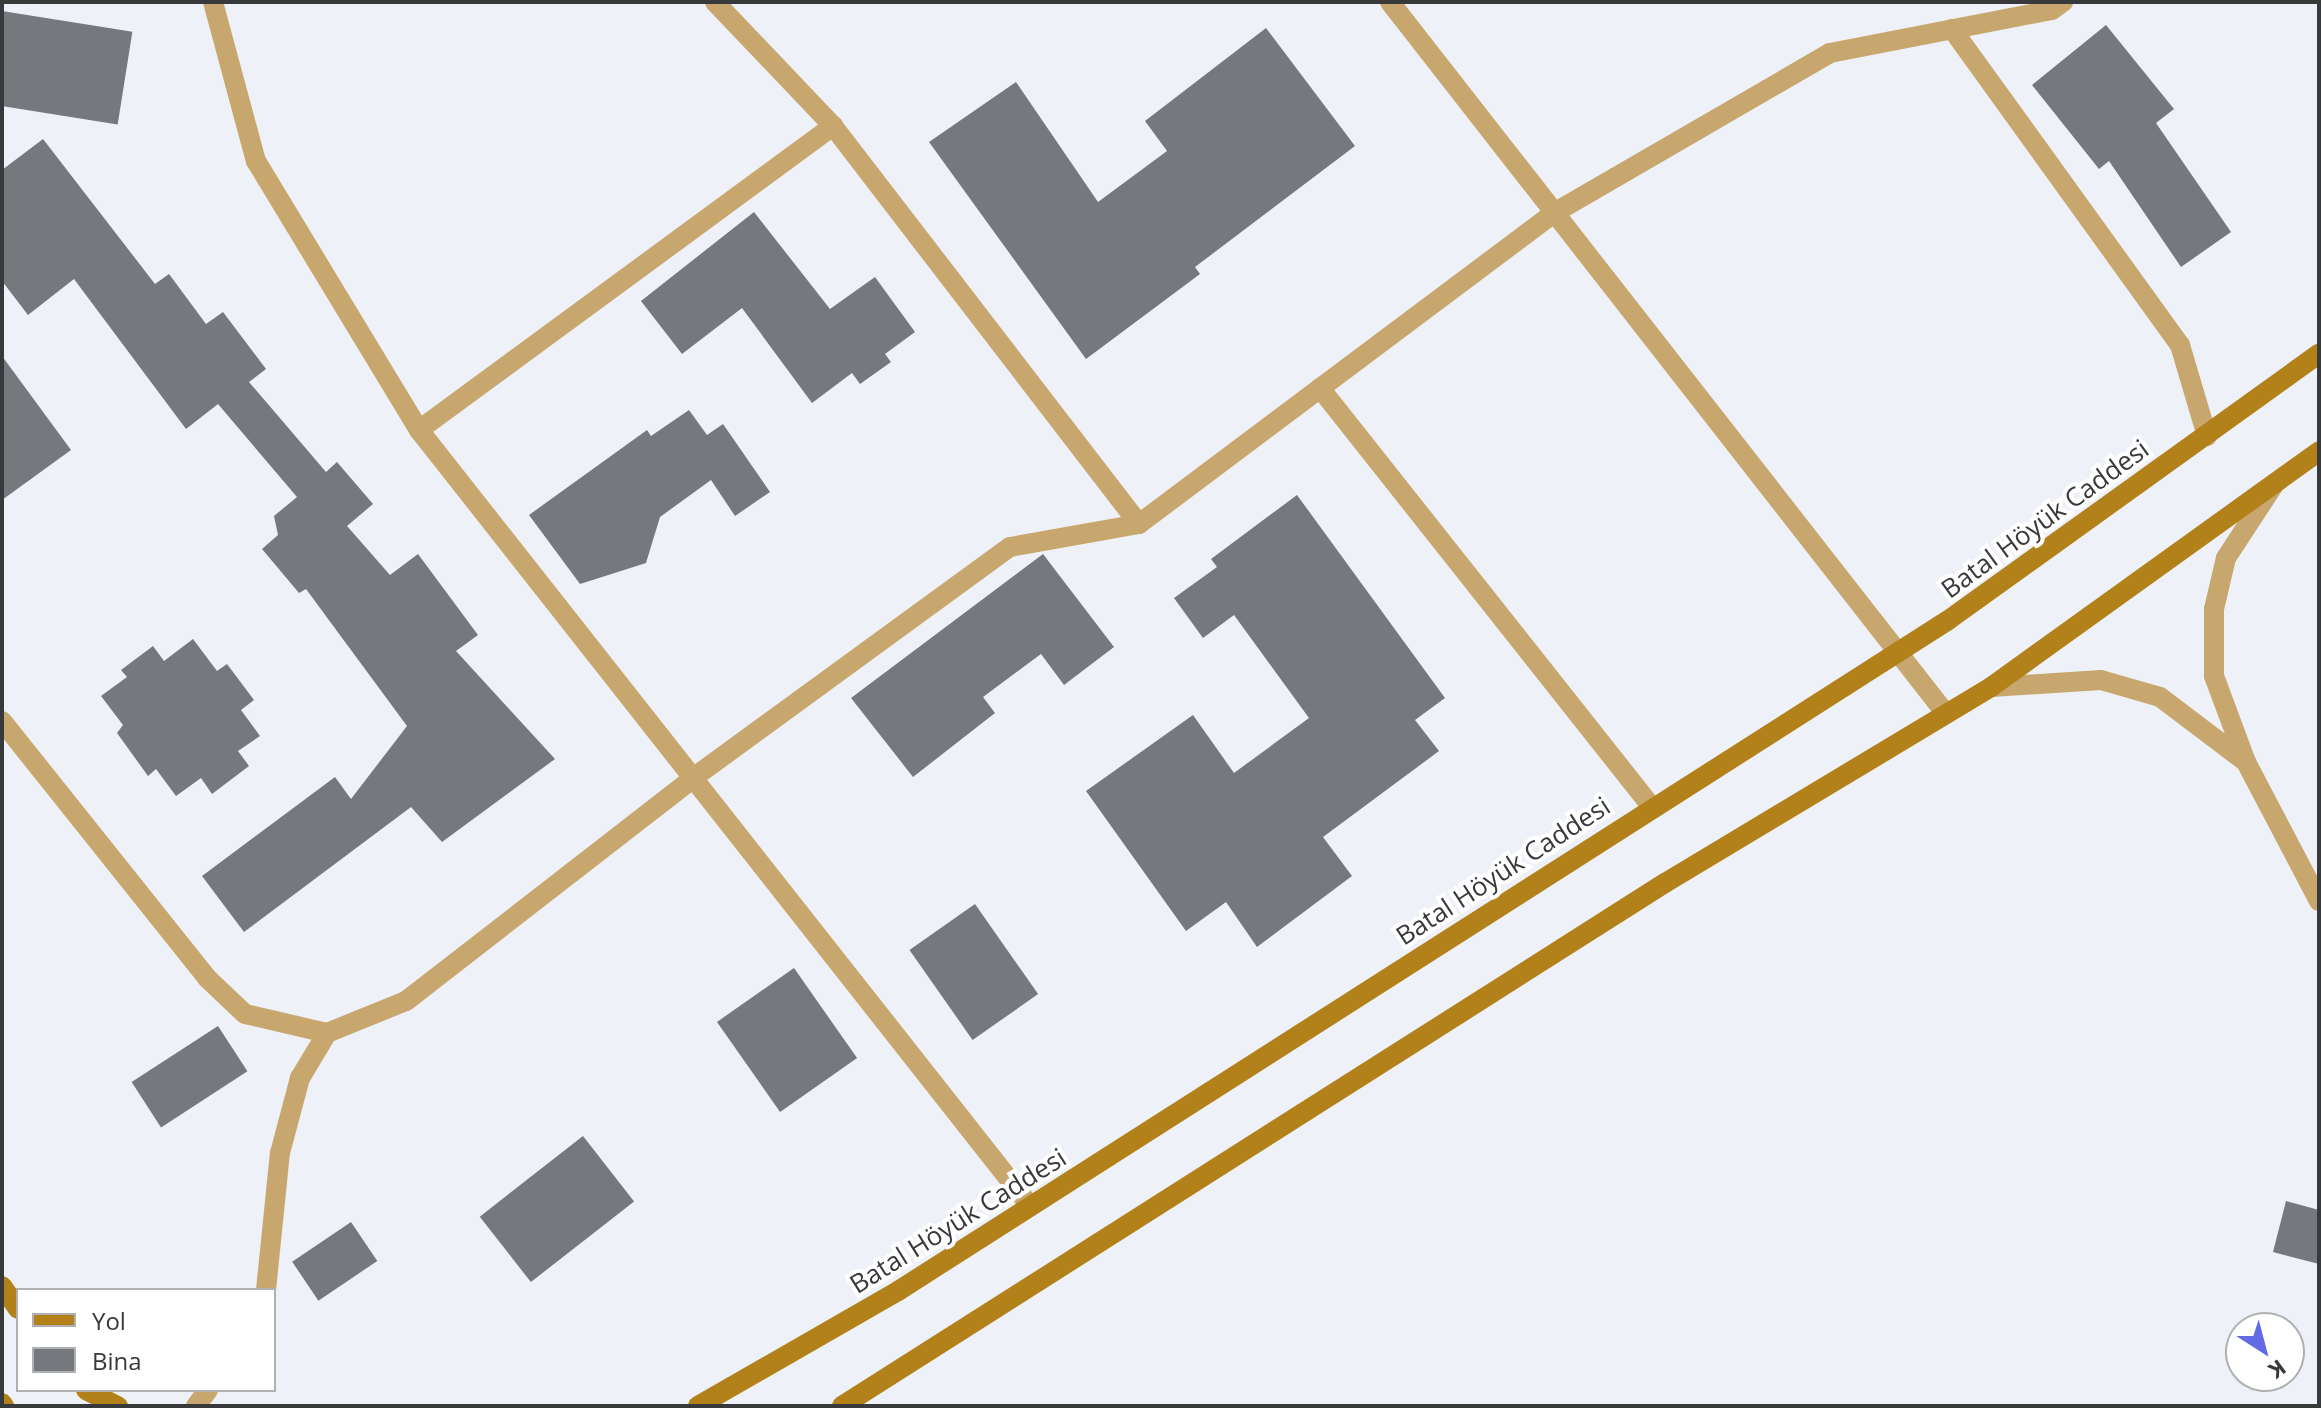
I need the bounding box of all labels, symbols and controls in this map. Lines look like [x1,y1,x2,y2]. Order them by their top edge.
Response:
street label: Batal Höyük Caddesi [1935,433,2155,605]
street label: Batal Höyük Caddesi [1390,790,1616,952]
street label: Batal Höyük Caddesi [844,1142,1072,1300]
legend [16,1288,276,1392]
text: Yol [92,1304,126,1337]
north arrow [2225,1312,2305,1392]
text: Bina [92,1344,142,1377]
text: K [2263,1353,2293,1386]

